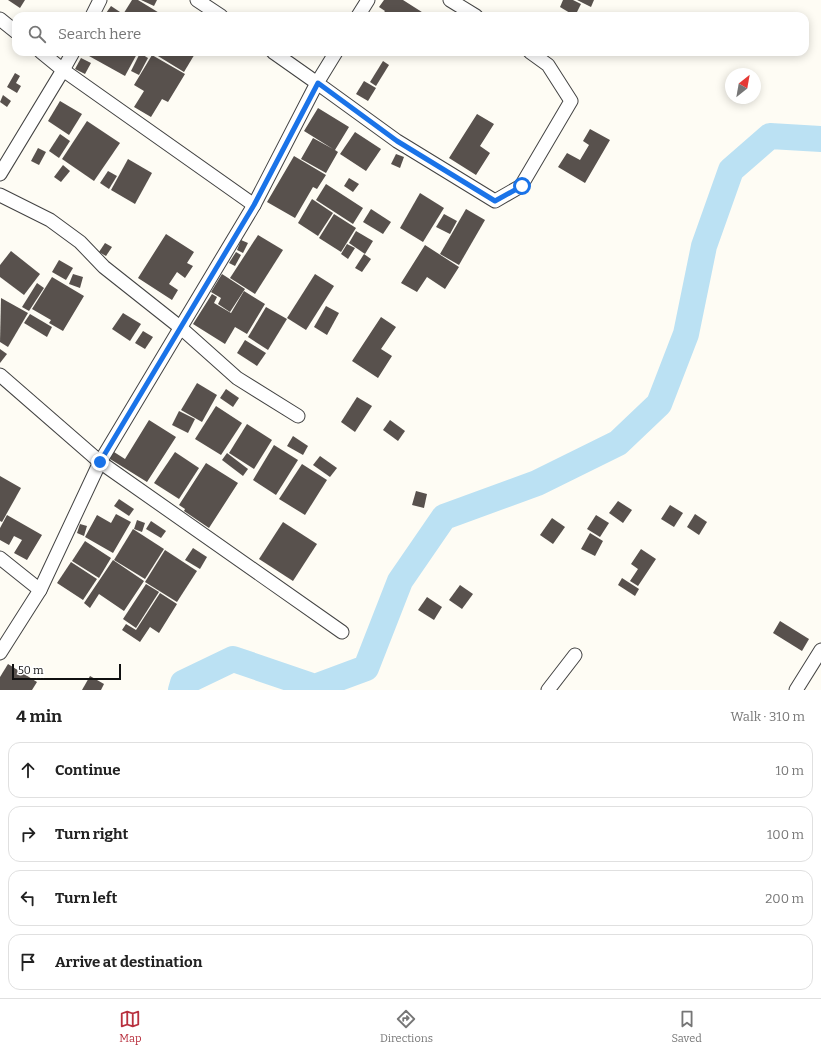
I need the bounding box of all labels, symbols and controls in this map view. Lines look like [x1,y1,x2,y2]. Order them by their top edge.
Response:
search box [12,12,809,56]
icon: search [26,23,48,45]
text: Search here [58,25,141,43]
north arrow [725,68,761,104]
route start [513,177,531,195]
route end [91,453,109,471]
scale bar [12,662,121,681]
text: 50 m [18,664,44,677]
text: 4 min [16,706,62,727]
text: Walk · 310 m [731,709,805,724]
icon: ahead [17,759,39,781]
text: Continue [55,761,121,779]
text: 10 m [775,763,804,778]
icon: right [17,823,39,845]
text: Turn right [55,825,128,843]
text: 100 m [767,827,804,842]
icon: left [17,887,39,909]
text: Turn left [55,889,117,907]
text: 200 m [765,891,804,906]
icon: arrive [17,951,39,973]
text: Arrive at destination [55,953,202,971]
tab: Map [119,1008,141,1045]
tab: Directions [380,1008,433,1045]
tab: Saved [671,1008,702,1045]

